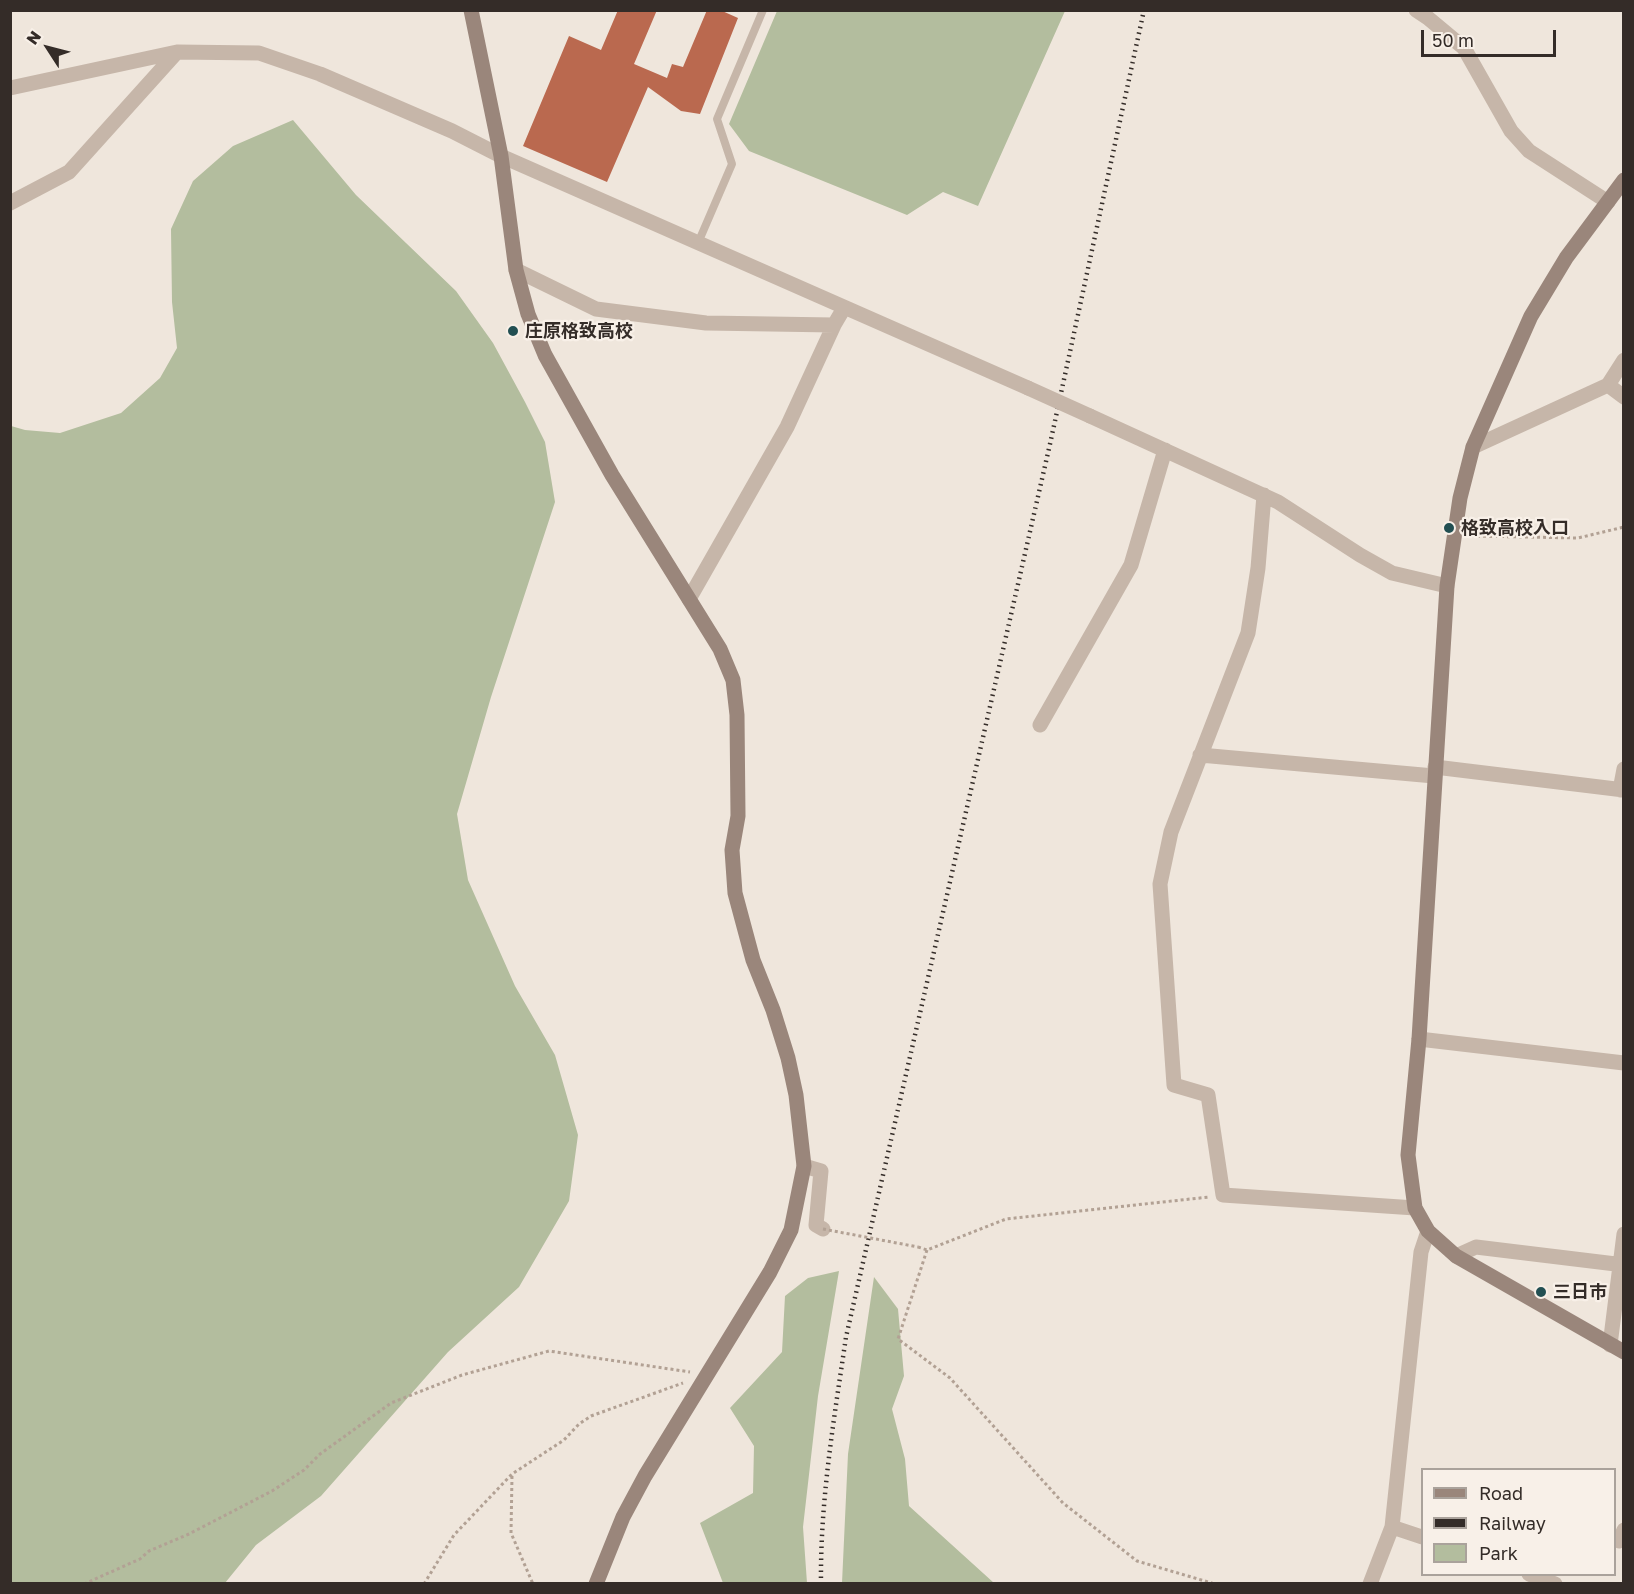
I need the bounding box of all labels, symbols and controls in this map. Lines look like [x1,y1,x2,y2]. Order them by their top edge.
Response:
north arrow [18,18,78,78]
scale bar [1424,18,1559,56]
text: N [22,27,45,48]
text: 50 m [1432,29,1474,51]
place label: 庄原格致高校 [525,320,633,342]
marker: 庄原格致高校 [506,324,520,338]
place label: 格致高校入口 [1461,517,1569,539]
marker: 格致高校入口 [1442,521,1456,535]
place label: 三日市 [1553,1281,1607,1303]
marker: 三日市 [1534,1285,1548,1299]
legend [1421,1468,1616,1576]
text: Road [1479,1482,1523,1504]
text: Railway [1479,1512,1546,1534]
text: Park [1479,1542,1518,1564]

